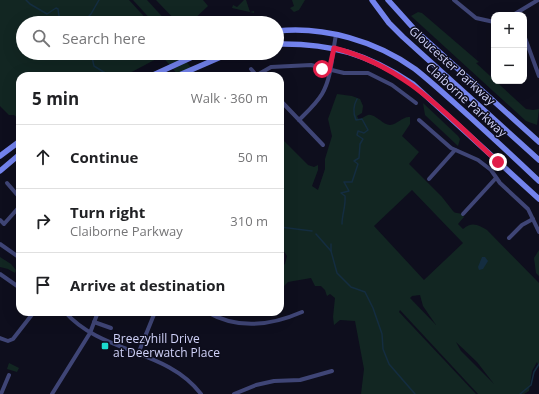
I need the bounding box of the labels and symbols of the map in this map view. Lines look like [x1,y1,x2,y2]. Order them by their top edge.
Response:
street label: Gloucester Parkway [406,22,500,110]
street label: Claiborne Parkway [422,59,511,141]
route start [313,60,331,78]
route end [489,153,507,171]
place label: Breezyhill Drive at Deerwatch Place [113,330,220,361]
marker: Breezyhill Drive at Deerwatch Place [100,341,110,351]

